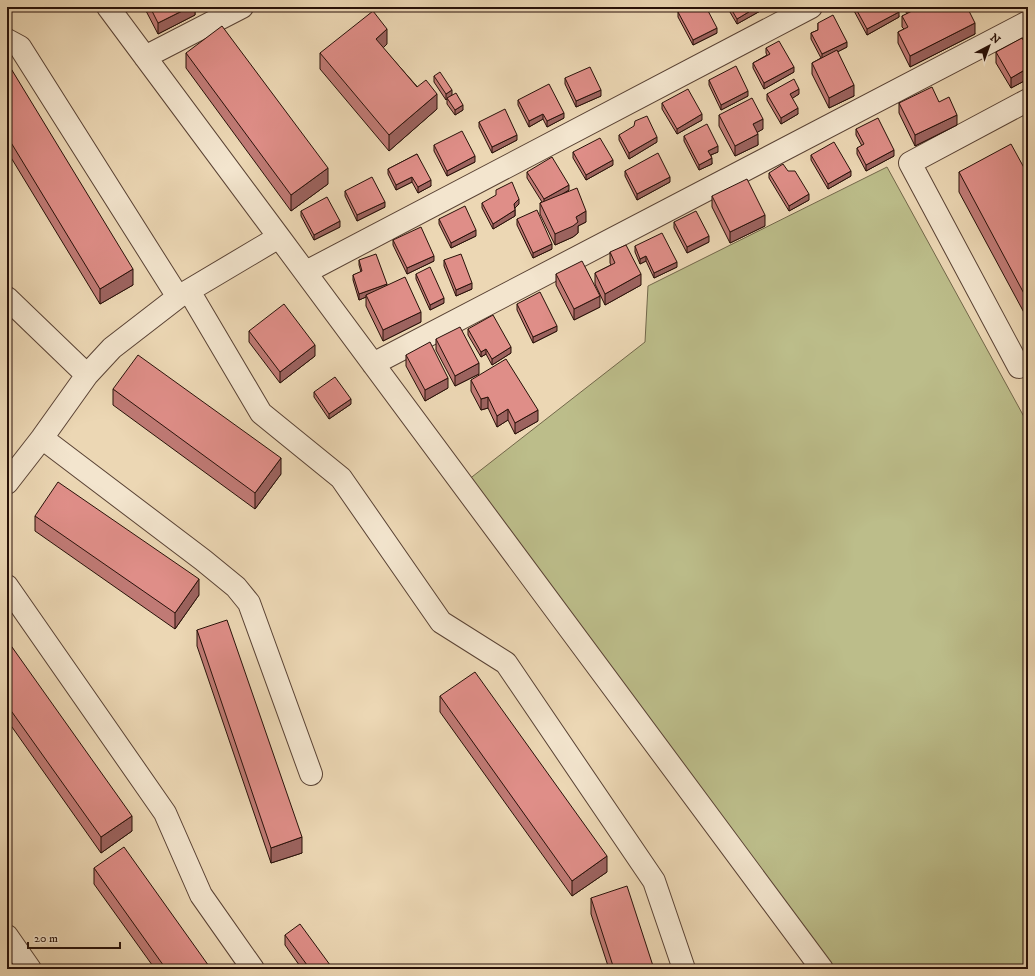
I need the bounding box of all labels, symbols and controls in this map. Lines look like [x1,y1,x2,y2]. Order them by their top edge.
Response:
north arrow [969,26,1009,66]
text: N [987,31,1003,47]
scale bar [28,924,120,950]
text: 20 m [34,931,58,946]

